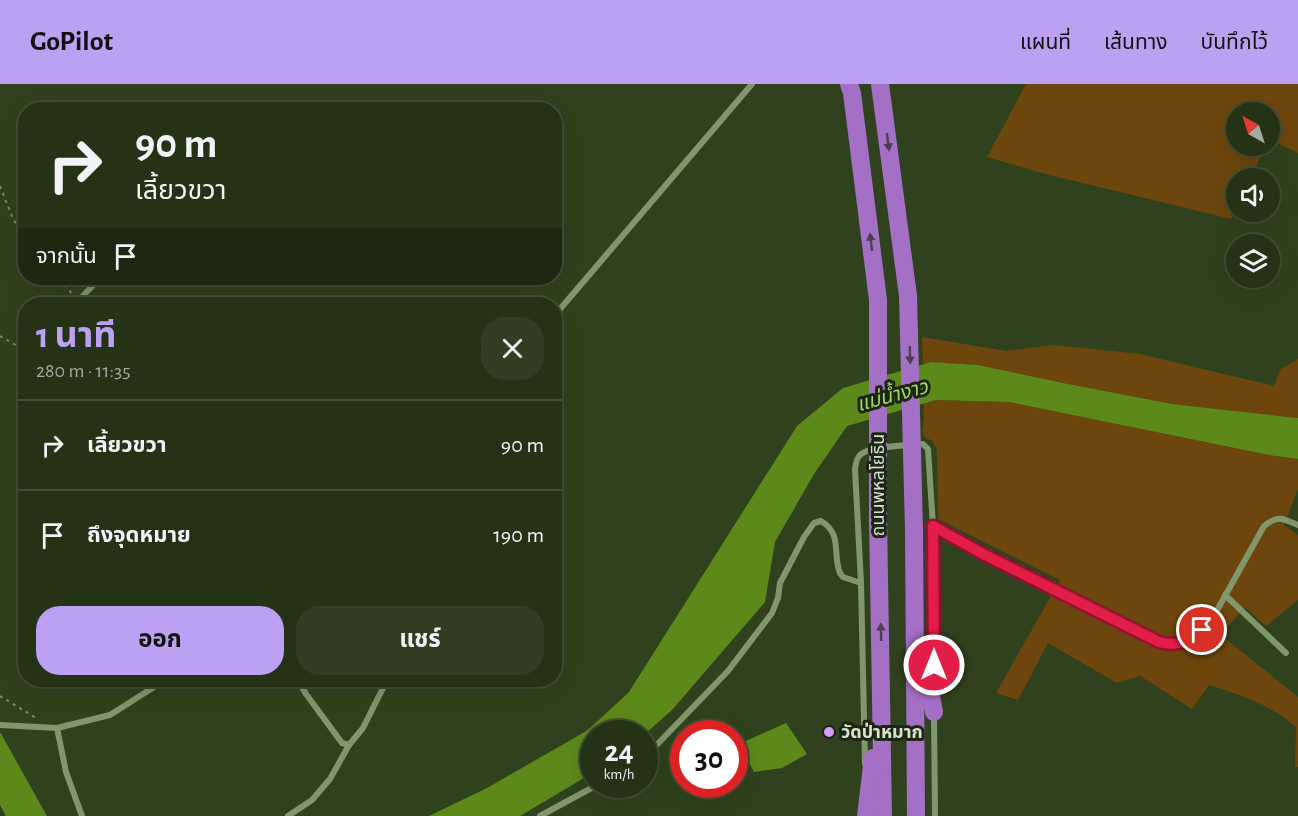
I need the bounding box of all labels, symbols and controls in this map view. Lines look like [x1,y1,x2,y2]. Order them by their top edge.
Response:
text: GoPilot [30,28,113,56]
text: แผนที่ [1020,32,1071,53]
text: เส้นทาง [1104,32,1168,53]
text: บันทึกไว้ [1201,32,1268,53]
north arrow [1226,102,1280,156]
map controls [1226,102,1280,288]
text: 90 m [135,123,217,165]
icon: right [36,126,114,204]
one-way arrow [883,133,893,152]
button: sound [1226,168,1280,222]
text: เลี้ยวขวา [135,177,226,204]
one-way arrow [866,232,876,251]
button: layers [1226,234,1280,288]
icon: arrive [109,240,142,273]
text: จากนั้น [36,245,97,267]
button: close [481,317,544,380]
text: 1 นาที [36,318,117,354]
one-way arrow [905,345,914,364]
text: 280 m · 11:35 [36,361,131,381]
water label: แม่น้ำงาว [853,372,931,415]
icon: right [36,429,69,462]
text: เลี้ยวขวา [87,434,167,456]
text: 90 m [501,434,544,456]
street label: ถนนพหลโยธิน [869,434,888,536]
icon: arrive [36,519,69,552]
text: ถึงจุดหมาย [87,524,191,546]
text: 190 m [493,524,544,546]
pin [1176,604,1227,655]
button: ออก [36,606,284,675]
button: แชร์ [296,606,544,675]
icon: arrive [1185,613,1218,646]
one-way arrow [876,622,885,641]
position arrow [902,633,966,697]
speed limit sign: 30 [670,720,748,798]
place label: วัดป่าหมาก [841,722,923,742]
marker: วัดป่าหมาก [822,725,836,739]
text: 24 [604,737,634,767]
text: km/h [604,767,634,782]

